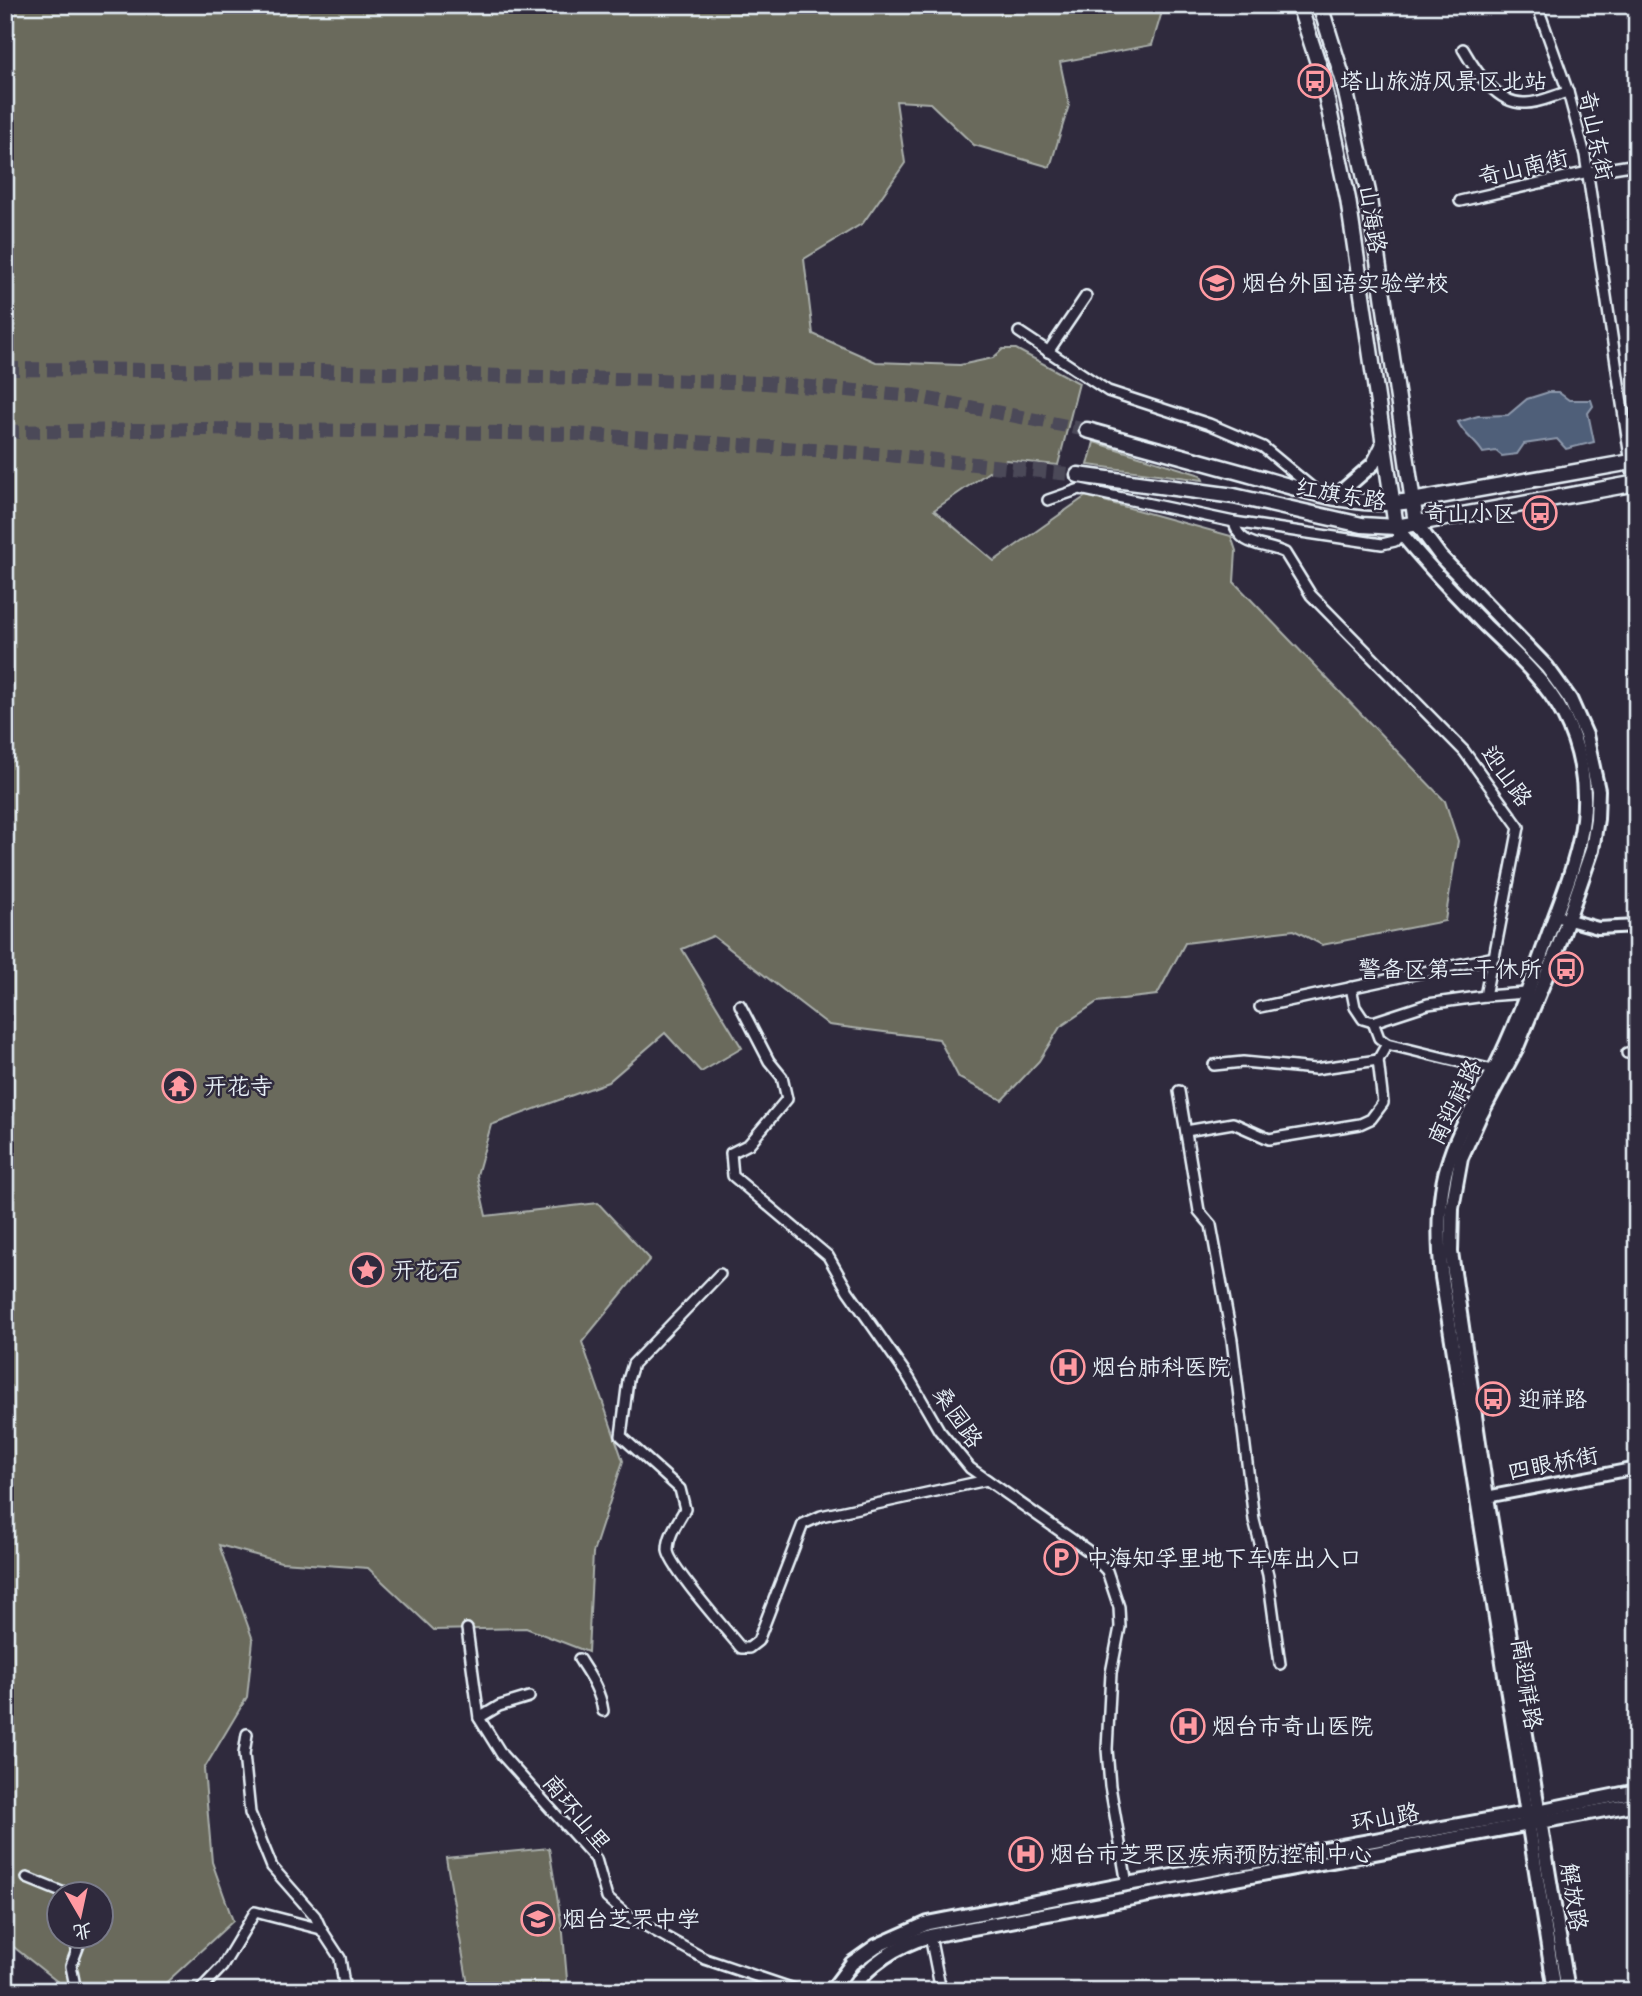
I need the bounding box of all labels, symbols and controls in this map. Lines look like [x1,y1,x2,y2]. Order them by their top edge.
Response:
bus stop icon: 塔山旅游风景区北站 [1296,62,1334,100]
place label: 塔山旅游风景区北站 [1340,67,1547,96]
street label: 奇山东街 [1572,87,1619,183]
street label: 奇山南街 [1475,143,1571,192]
street label: 山海路 [1353,183,1392,255]
school or university icon: 烟台外国语实验学校 [1198,264,1236,302]
place label: 烟台外国语实验学校 [1242,269,1449,298]
street label: 红旗东路 [1293,472,1389,517]
bus stop icon: 奇山小区 [1521,494,1559,532]
place label: 奇山小区 [1424,499,1516,528]
street label: 迎山路 [1475,740,1539,813]
bus stop icon: 警备区第二干休所 [1547,950,1585,988]
place label: 警备区第二干休所 [1358,955,1542,984]
street label: 南迎祥路 [1421,1055,1488,1150]
temple icon: 开花寺 [160,1067,198,1105]
place label: 开花寺 [204,1072,273,1101]
place icon: 开花石 [348,1251,386,1289]
place label: 开花石 [392,1256,461,1285]
hospital icon: 烟台肺科医院 [1049,1348,1087,1386]
place label: 烟台肺科医院 [1092,1353,1230,1382]
bus stop icon: 迎祥路 [1474,1380,1512,1418]
street label: 桑园路 [926,1381,989,1454]
place label: 迎祥路 [1518,1385,1587,1414]
street label: 四眼桥街 [1505,1440,1601,1487]
parking icon: 中海知孚里地下车库出入口 [1042,1539,1080,1577]
place label: 中海知孚里地下车库出入口 [1086,1544,1362,1573]
street label: 南迎祥路 [1505,1636,1548,1732]
hospital icon: 烟台市奇山医院 [1169,1707,1207,1745]
place label: 烟台市奇山医院 [1212,1712,1373,1741]
street label: 南环山里 [536,1768,617,1858]
street label: 环山路 [1349,1797,1422,1838]
hospital icon: 烟台市芝罘区疾病预防控制中心 [1007,1835,1045,1873]
place label: 烟台市芝罘区疾病预防控制中心 [1050,1840,1372,1869]
street label: 解放路 [1554,1861,1593,1933]
north arrow [46,1881,116,1951]
school or university icon: 烟台芝罘中学 [519,1900,557,1938]
place label: 烟台芝罘中学 [562,1905,700,1934]
text: 北 [71,1917,94,1944]

